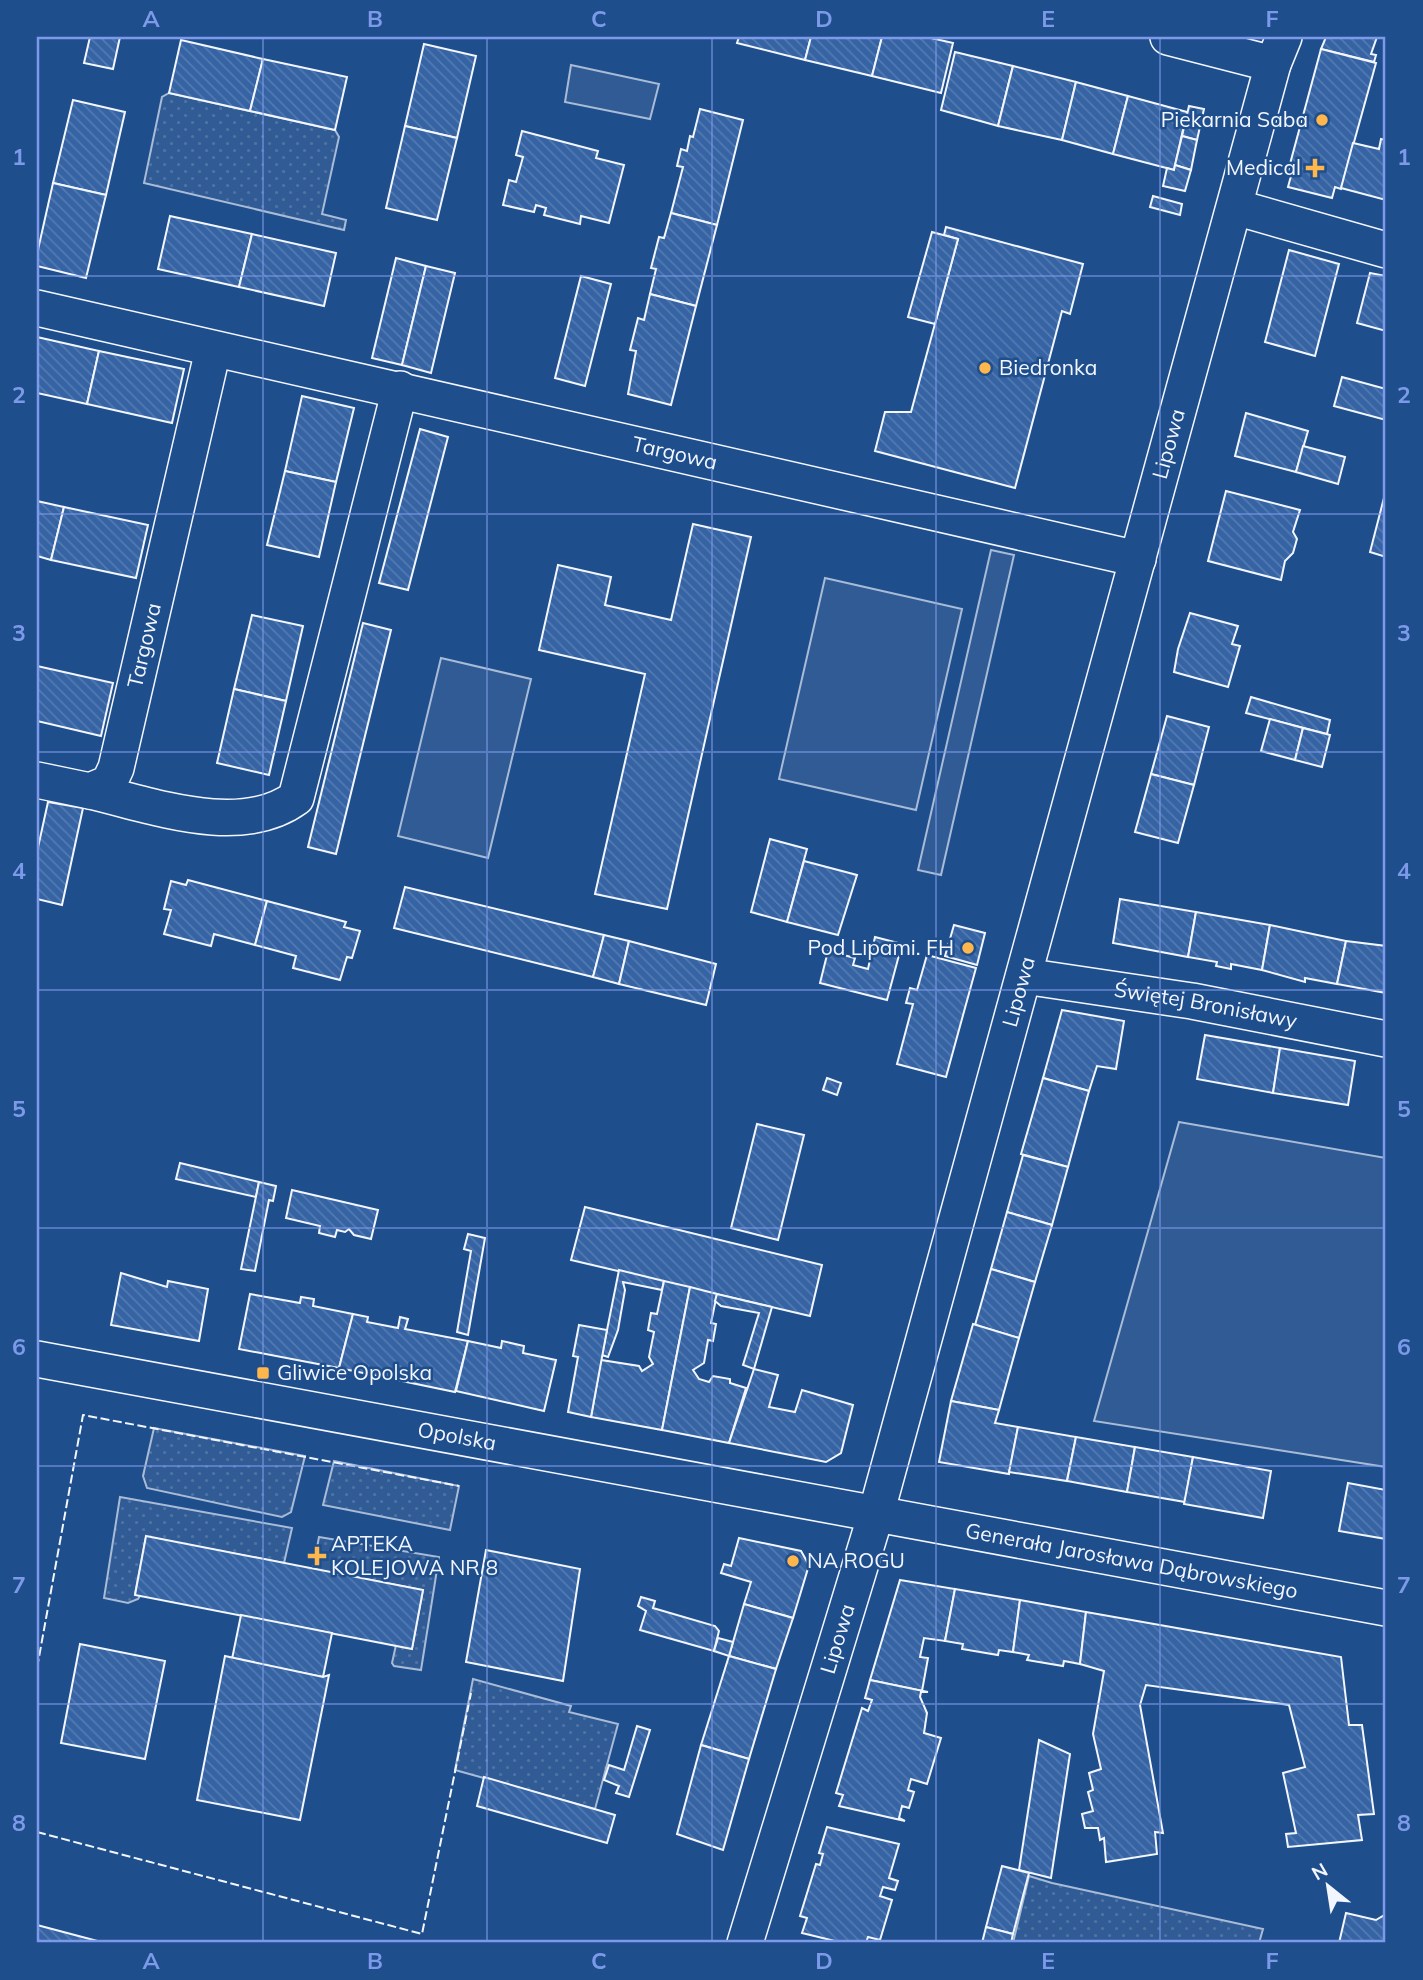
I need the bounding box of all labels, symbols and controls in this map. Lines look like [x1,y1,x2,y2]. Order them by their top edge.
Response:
text: A [142,4,160,33]
text: B [367,4,383,33]
text: C [591,4,607,33]
text: D [815,4,833,33]
text: E [1041,4,1055,33]
text: F [1265,4,1279,33]
place label: Piekarnia Saba [1161,106,1308,132]
marker: Piekarnia Saba [1314,112,1330,128]
text: 1 [12,142,26,171]
text: 1 [1397,142,1411,171]
place label: Medical [1226,154,1301,180]
marker: Medical [1307,160,1323,176]
place label: Biedronka [999,354,1097,380]
marker: Biedronka [977,360,993,376]
text: 2 [12,380,26,409]
text: 2 [1397,380,1411,409]
street label: Lipowa [1146,406,1190,482]
street label: Targowa [630,430,720,475]
street label: Targowa [121,600,166,690]
text: 3 [12,618,26,647]
text: 3 [1397,618,1411,647]
text: 4 [12,856,26,885]
text: 4 [1397,856,1411,885]
place label: Pod Lipami. FH [807,934,954,960]
marker: Pod Lipami. FH [960,940,976,956]
street label: Lipowa [996,954,1040,1029]
street label: Świętej Bronisławy [1113,976,1300,1033]
text: 5 [12,1094,26,1123]
text: 5 [1397,1094,1411,1123]
text: 6 [12,1332,26,1361]
text: 6 [1397,1332,1411,1361]
place label: Gliwice Opolska [277,1359,432,1385]
marker: Gliwice Opolska [255,1365,271,1381]
street label: Opolska [416,1416,499,1456]
street label: Generała Jarosława Dąbrowskiego [963,1517,1300,1603]
place label: APTEKA KOLEJOWA NR 8 [331,1530,498,1580]
place label: NA ROGU [807,1547,905,1573]
marker: APTEKA KOLEJOWA NR 8 [309,1548,325,1564]
marker: NA ROGU [785,1553,801,1569]
text: 7 [12,1570,26,1599]
text: 7 [1397,1570,1411,1599]
street label: Lipowa [814,1601,860,1677]
text: 8 [12,1808,26,1837]
text: 8 [1397,1808,1411,1837]
north arrow [1294,1850,1364,1920]
text: N [1307,1857,1332,1885]
text: A [142,1946,160,1975]
text: B [367,1946,383,1975]
text: C [591,1946,607,1975]
text: D [815,1946,833,1975]
text: E [1041,1946,1055,1975]
text: F [1265,1946,1279,1975]

